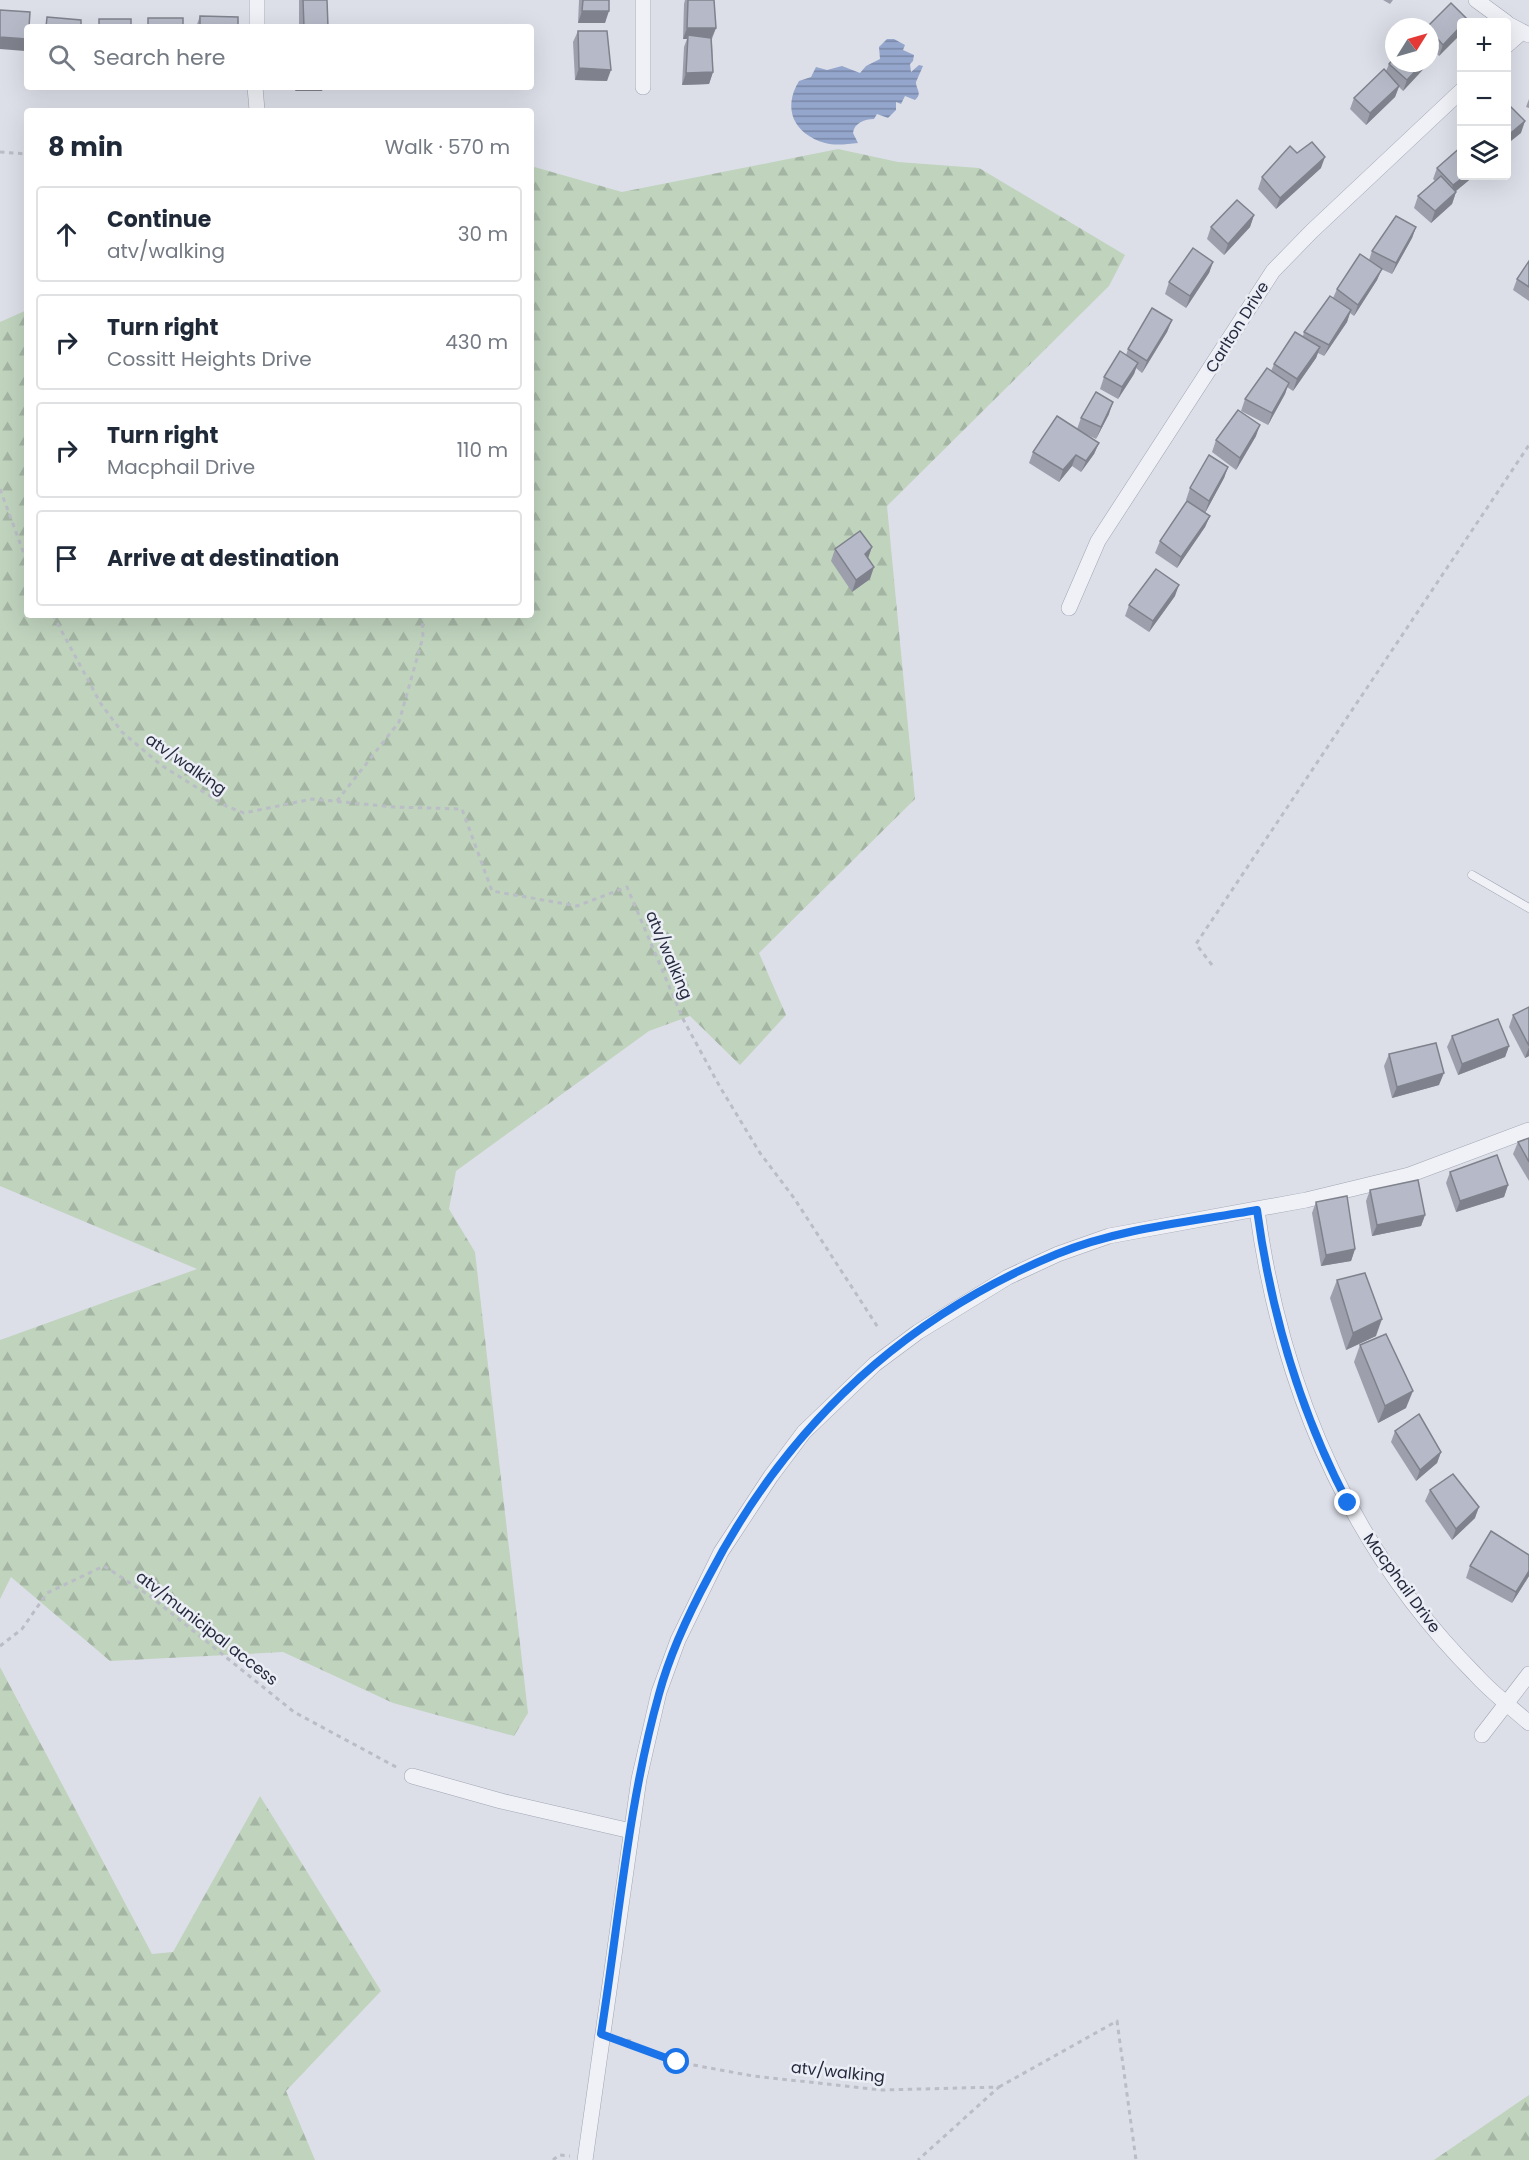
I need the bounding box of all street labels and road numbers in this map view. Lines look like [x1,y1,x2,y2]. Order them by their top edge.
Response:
street label: Carlton Drive [1200,277,1274,377]
street label: atv/walking [141,728,231,800]
street label: atv/walking [640,907,698,1003]
street label: Macphail Drive [1358,1528,1446,1638]
street label: atv/municipal access [131,1565,283,1691]
street label: atv/walking [790,2056,886,2088]

